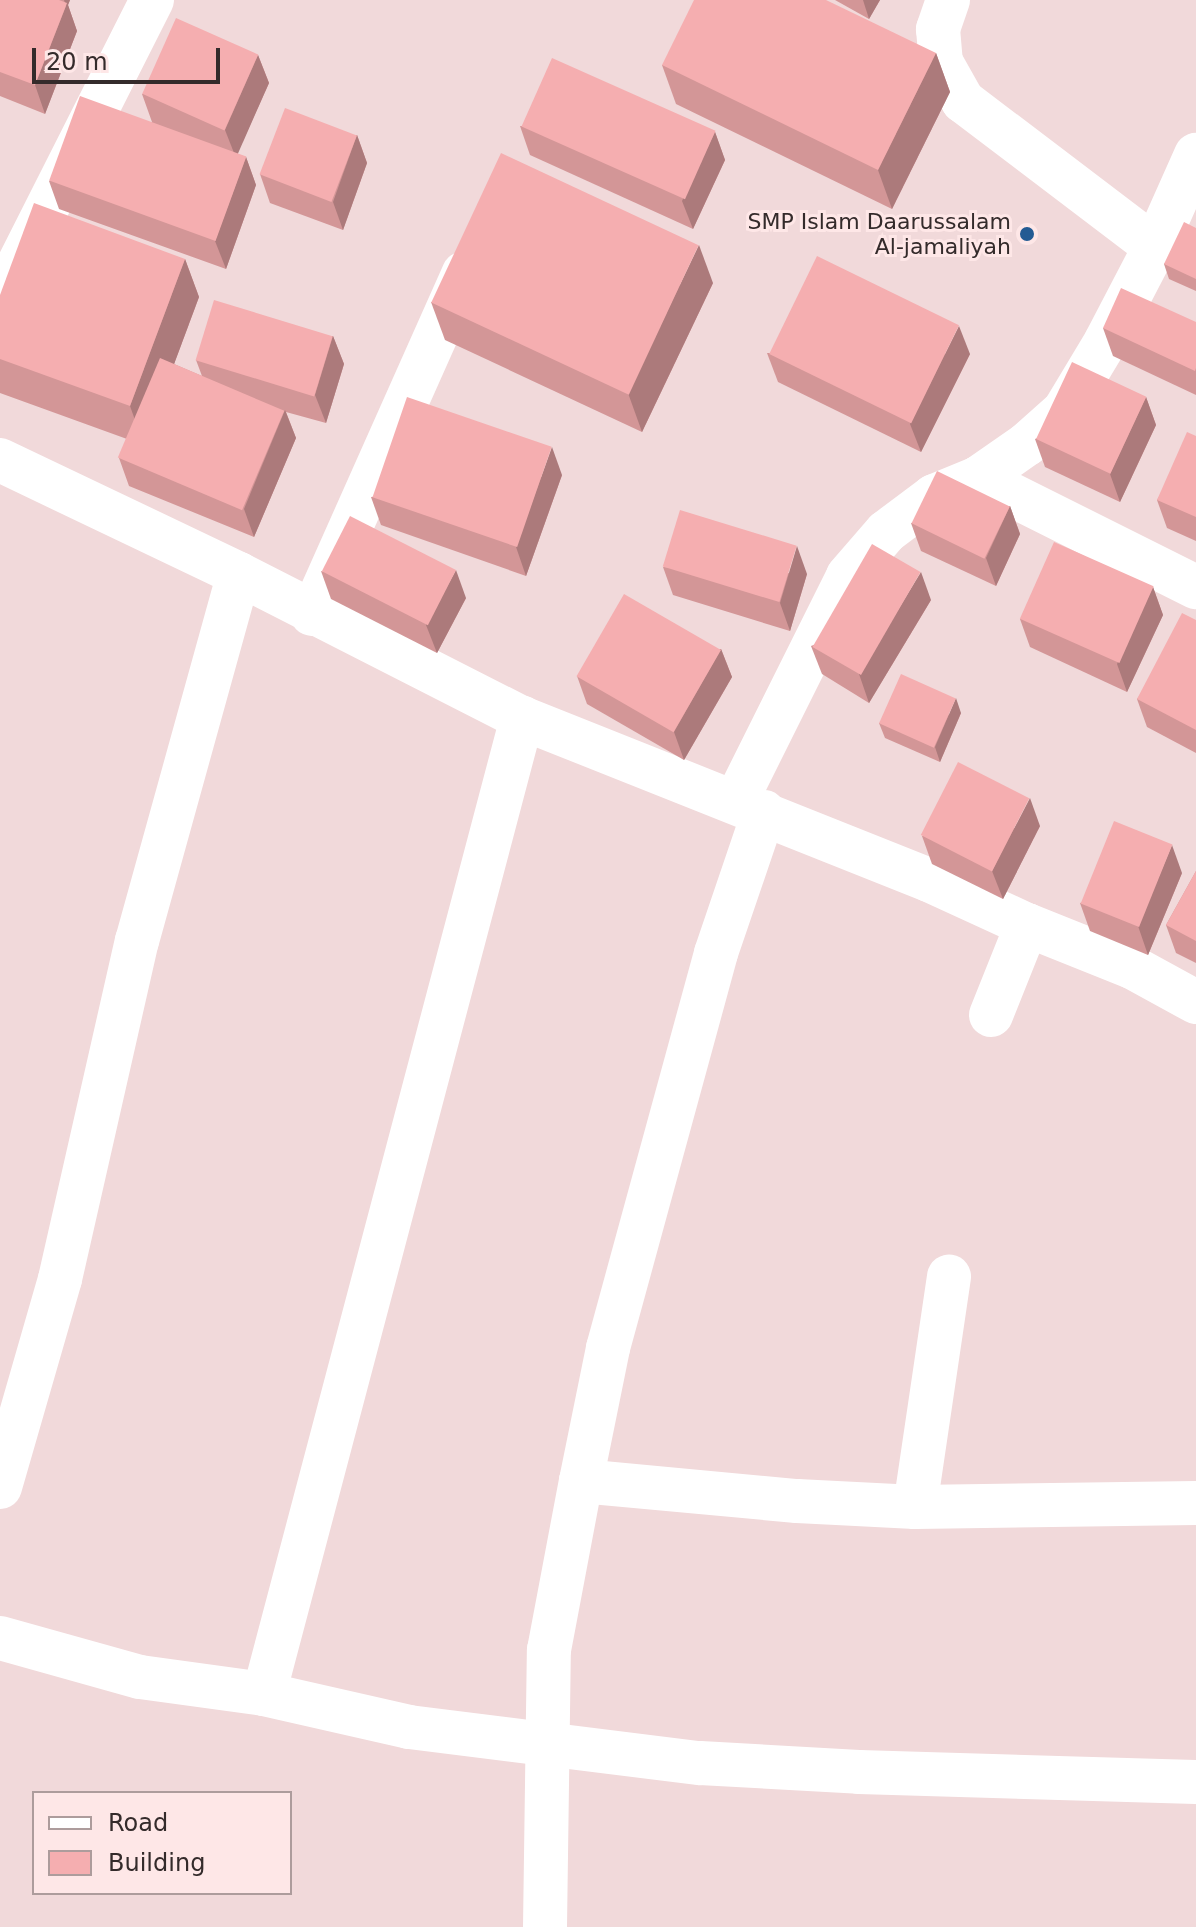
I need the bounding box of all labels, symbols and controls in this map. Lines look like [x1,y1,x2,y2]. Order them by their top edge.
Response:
scale bar [36,32,224,82]
text: 20 m [46,48,108,76]
place label: SMP Islam Daarussalam Al-jamaliyah [748,208,1011,260]
marker: SMP Islam Daarussalam Al-jamaliyah [1018,225,1036,243]
legend [32,1791,292,1895]
text: Road [108,1809,168,1837]
text: Building [108,1849,205,1877]

